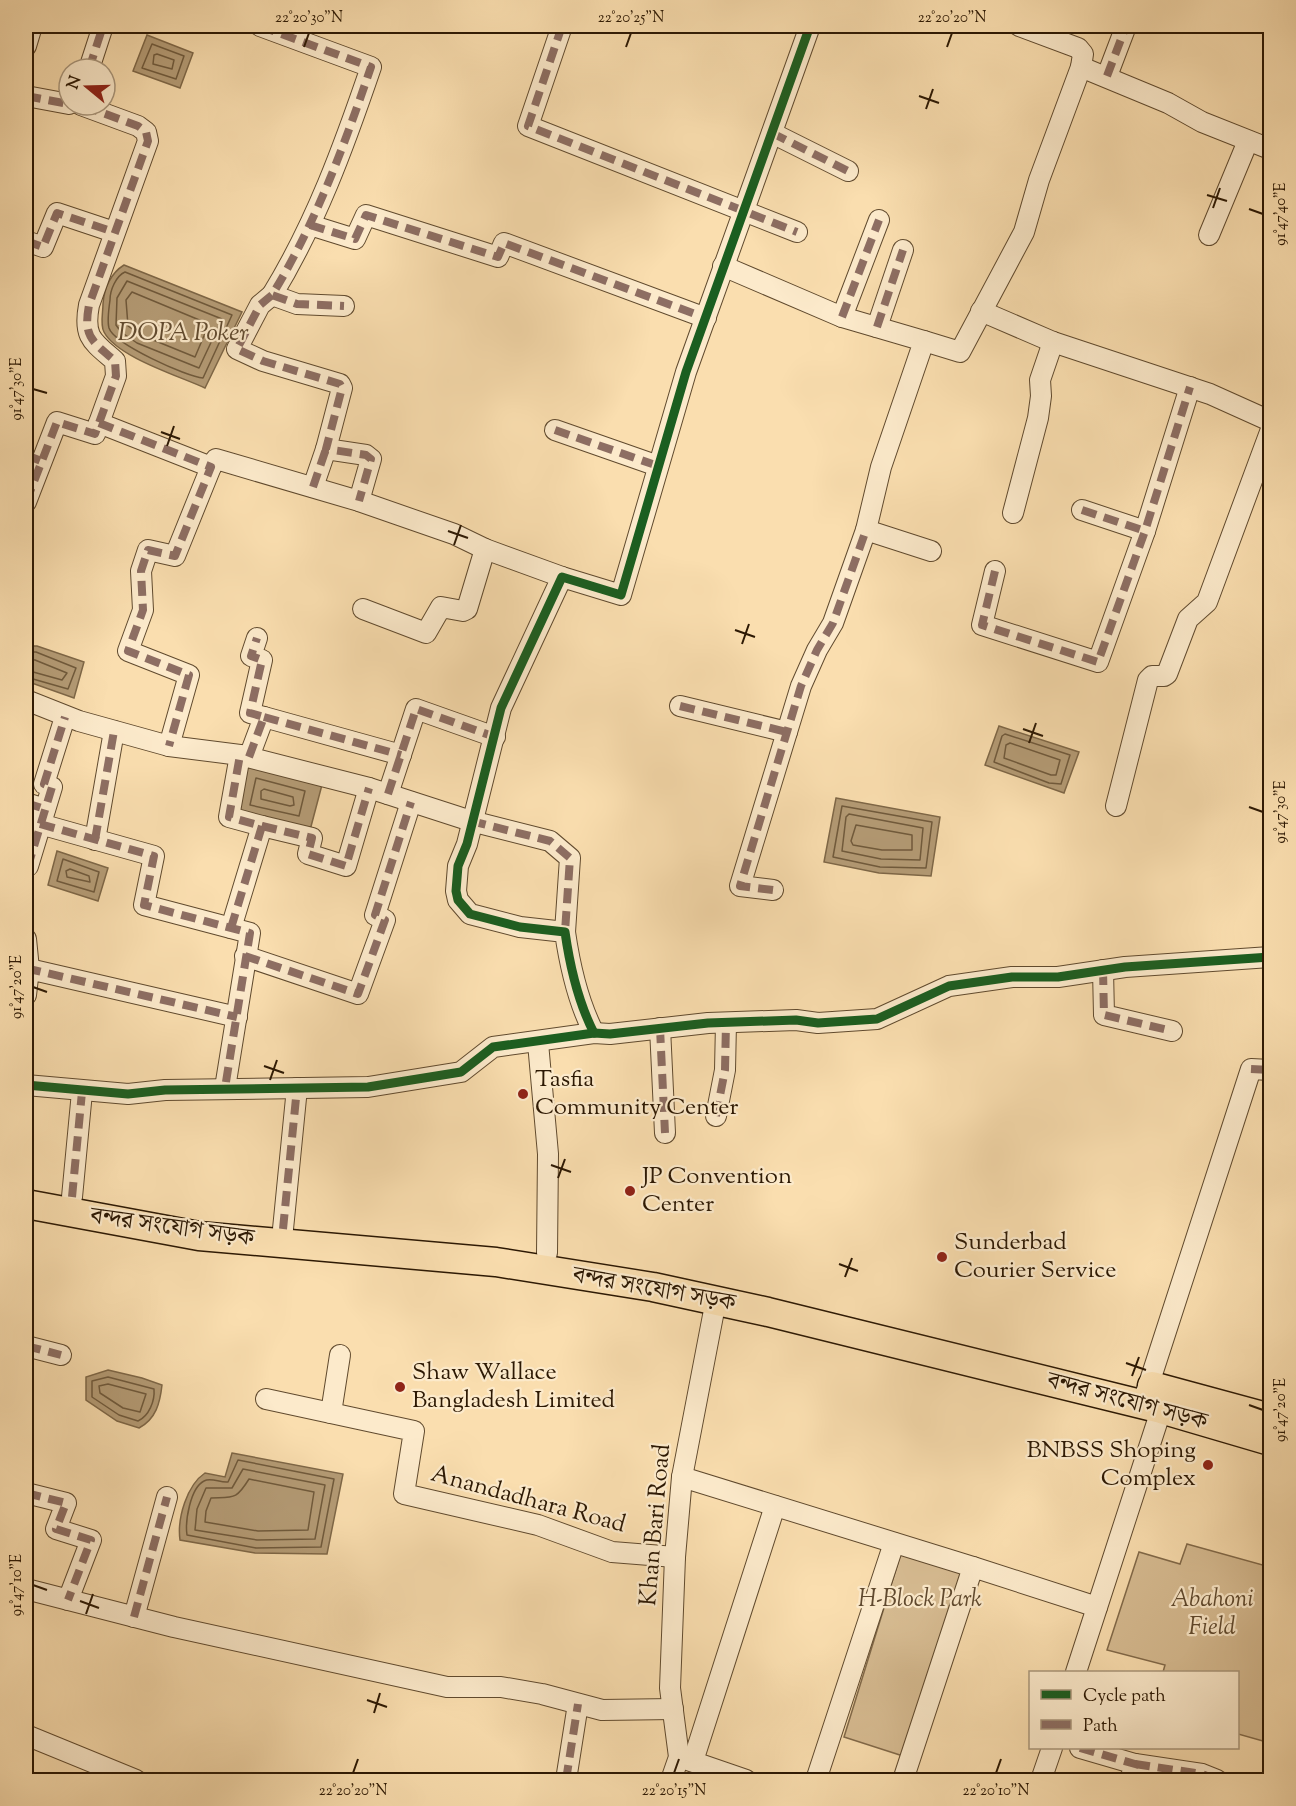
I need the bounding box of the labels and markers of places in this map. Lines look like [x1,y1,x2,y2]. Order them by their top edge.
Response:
place label: Tasfia Community Center [535,1063,738,1125]
marker: Tasfia Community Center [516,1087,530,1101]
place label: JP Convention Center [640,1160,792,1222]
marker: JP Convention Center [623,1184,637,1198]
place label: Sunderbad Courier Service [954,1226,1116,1288]
marker: Sunderbad Courier Service [935,1250,949,1264]
place label: Shaw Wallace Bangladesh Limited [412,1356,616,1418]
marker: Shaw Wallace Bangladesh Limited [393,1380,407,1394]
place label: BNBSS Shoping Complex [1026,1434,1196,1496]
marker: BNBSS Shoping Complex [1201,1458,1215,1472]

